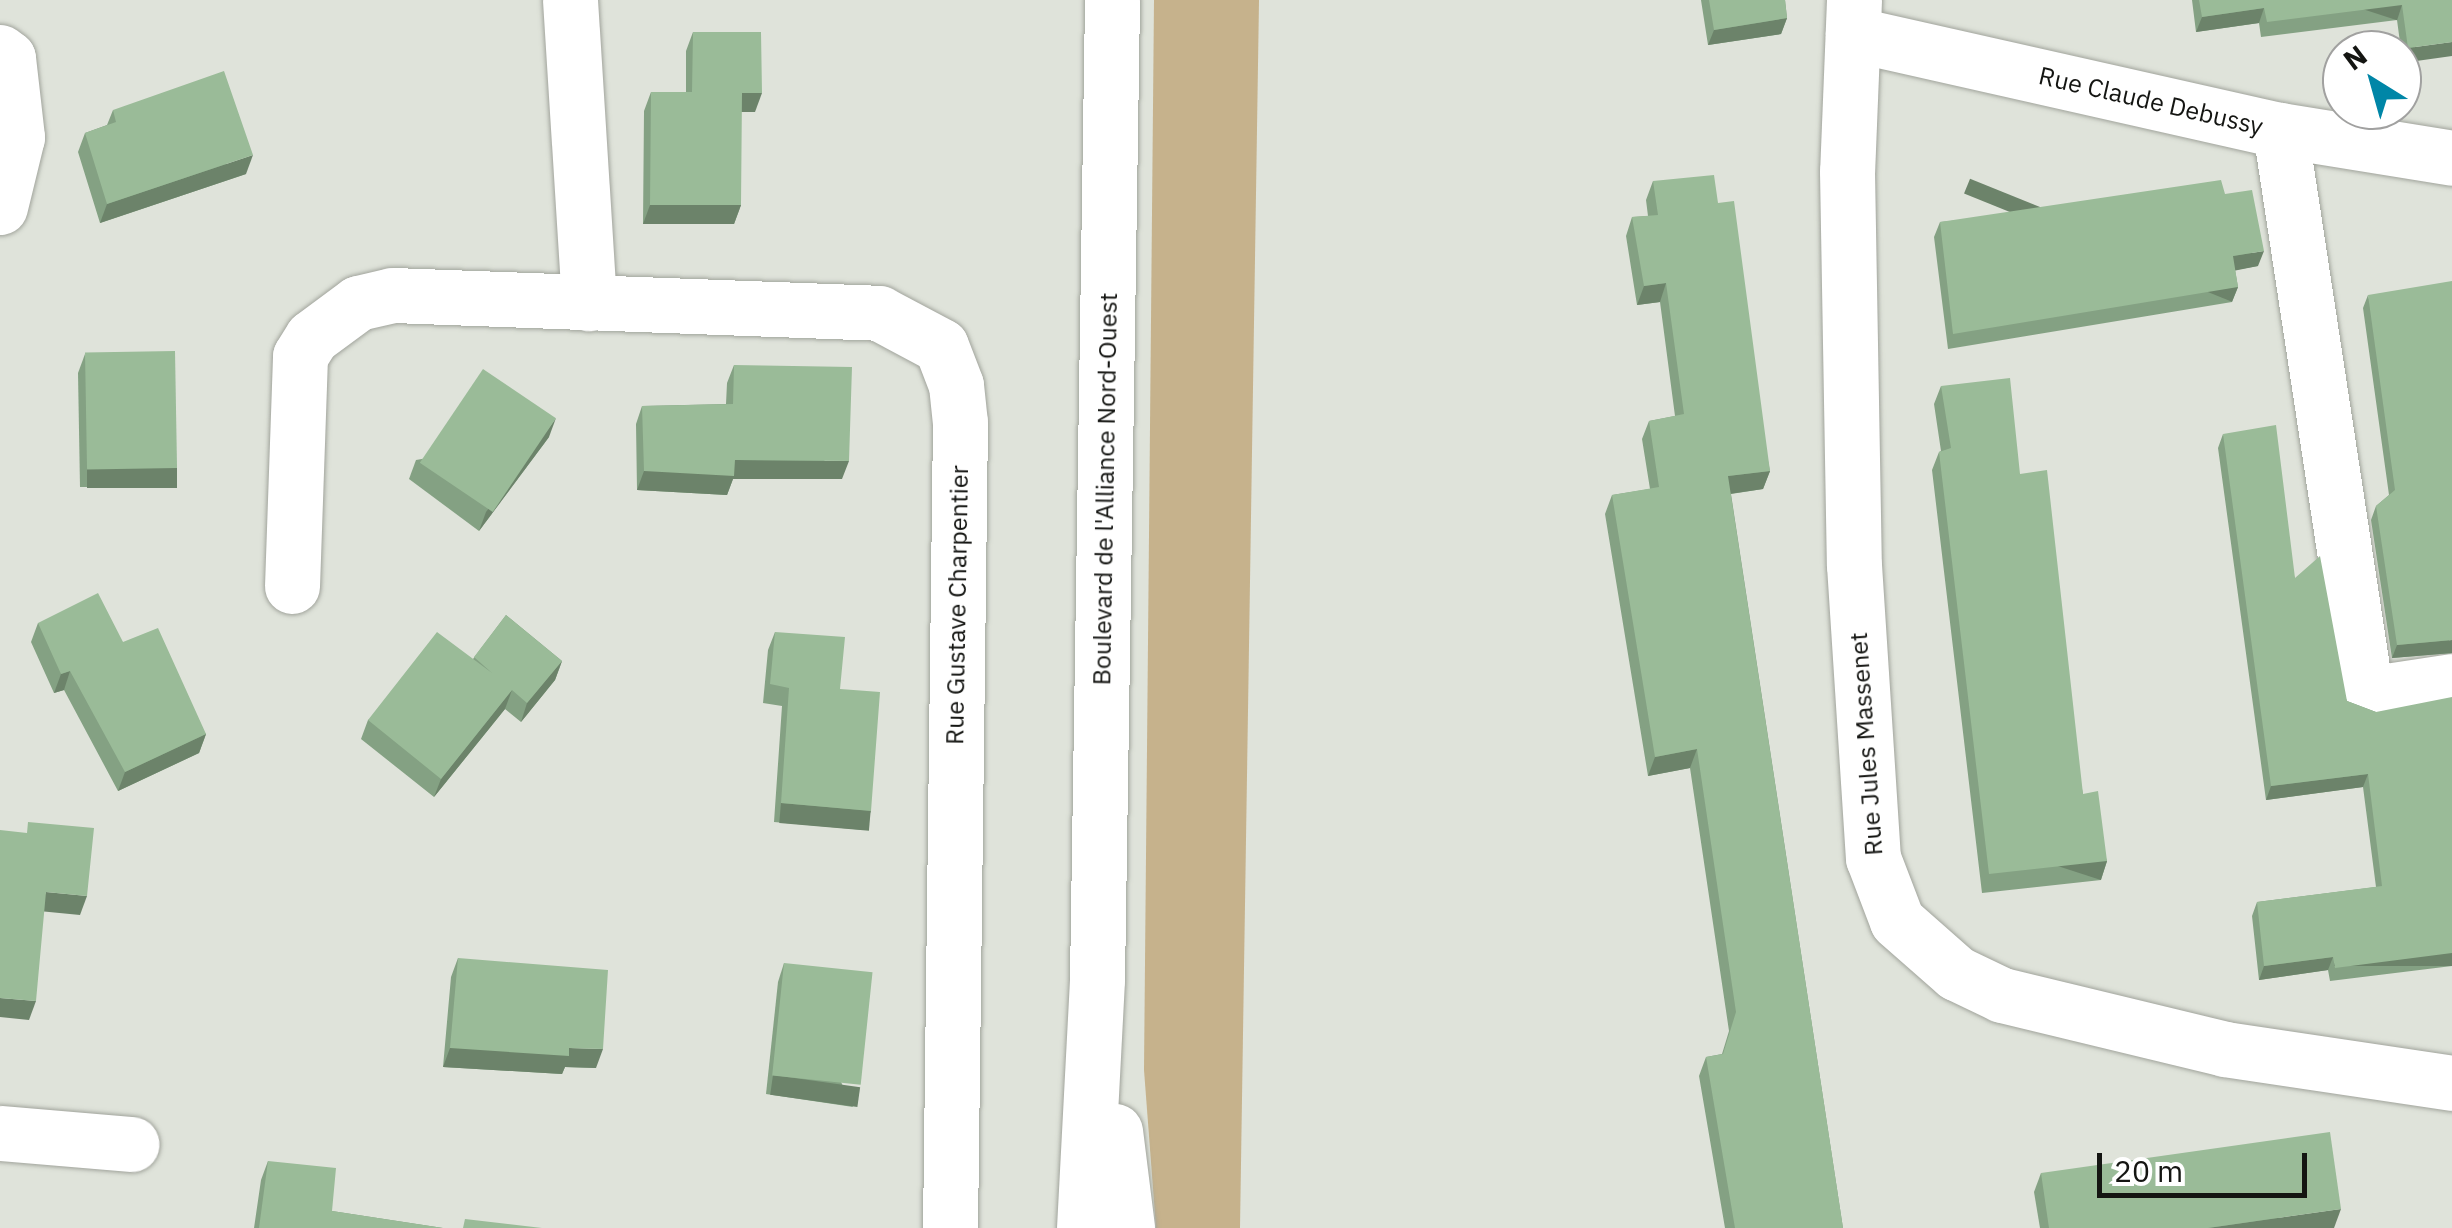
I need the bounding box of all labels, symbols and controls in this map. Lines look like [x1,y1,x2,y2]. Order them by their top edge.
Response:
north arrow [2322,30,2422,130]
text: N [2336,36,2374,78]
street label: Rue Claude Debussy [2036,61,2266,141]
street label: Boulevard de l'Alliance Nord-Ouest [1087,292,1123,686]
street label: Rue Gustave Charpentier [940,465,974,745]
street label: Rue Jules Massenet [1843,631,1889,857]
scale bar [2102,1133,2312,1195]
text: 20 m [2114,1151,2183,1190]

